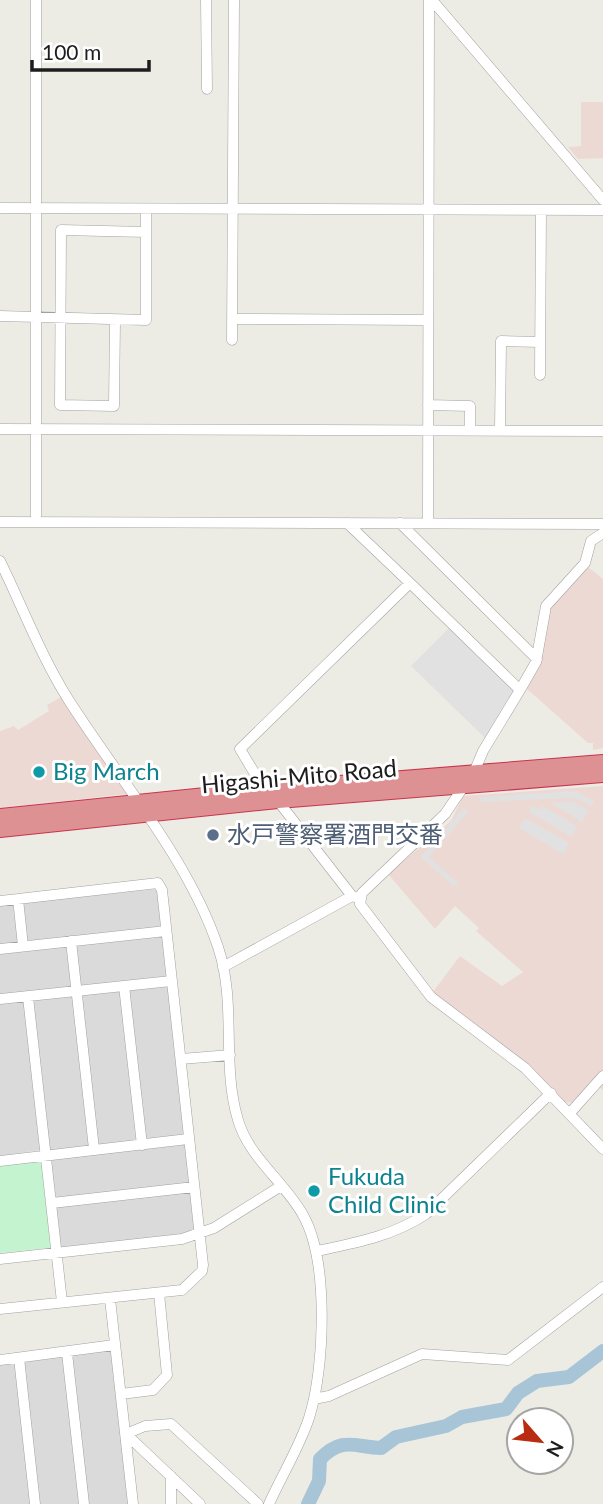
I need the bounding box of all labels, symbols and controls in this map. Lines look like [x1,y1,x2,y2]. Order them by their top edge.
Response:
scale bar [32,28,149,72]
text: 100 m [42,39,101,64]
street label: Higashi-Mito Road [200,753,398,798]
place label: Big March [53,756,160,785]
marker: Big March [31,764,47,780]
place label: 水戸警察署酒門交番 [227,819,443,848]
marker: 水戸警察署酒門交番 [205,827,221,843]
place label: Fukuda Child Clinic [328,1161,447,1218]
marker: Fukuda Child Clinic [306,1183,322,1199]
north arrow [505,1406,575,1476]
text: N [542,1437,569,1461]

